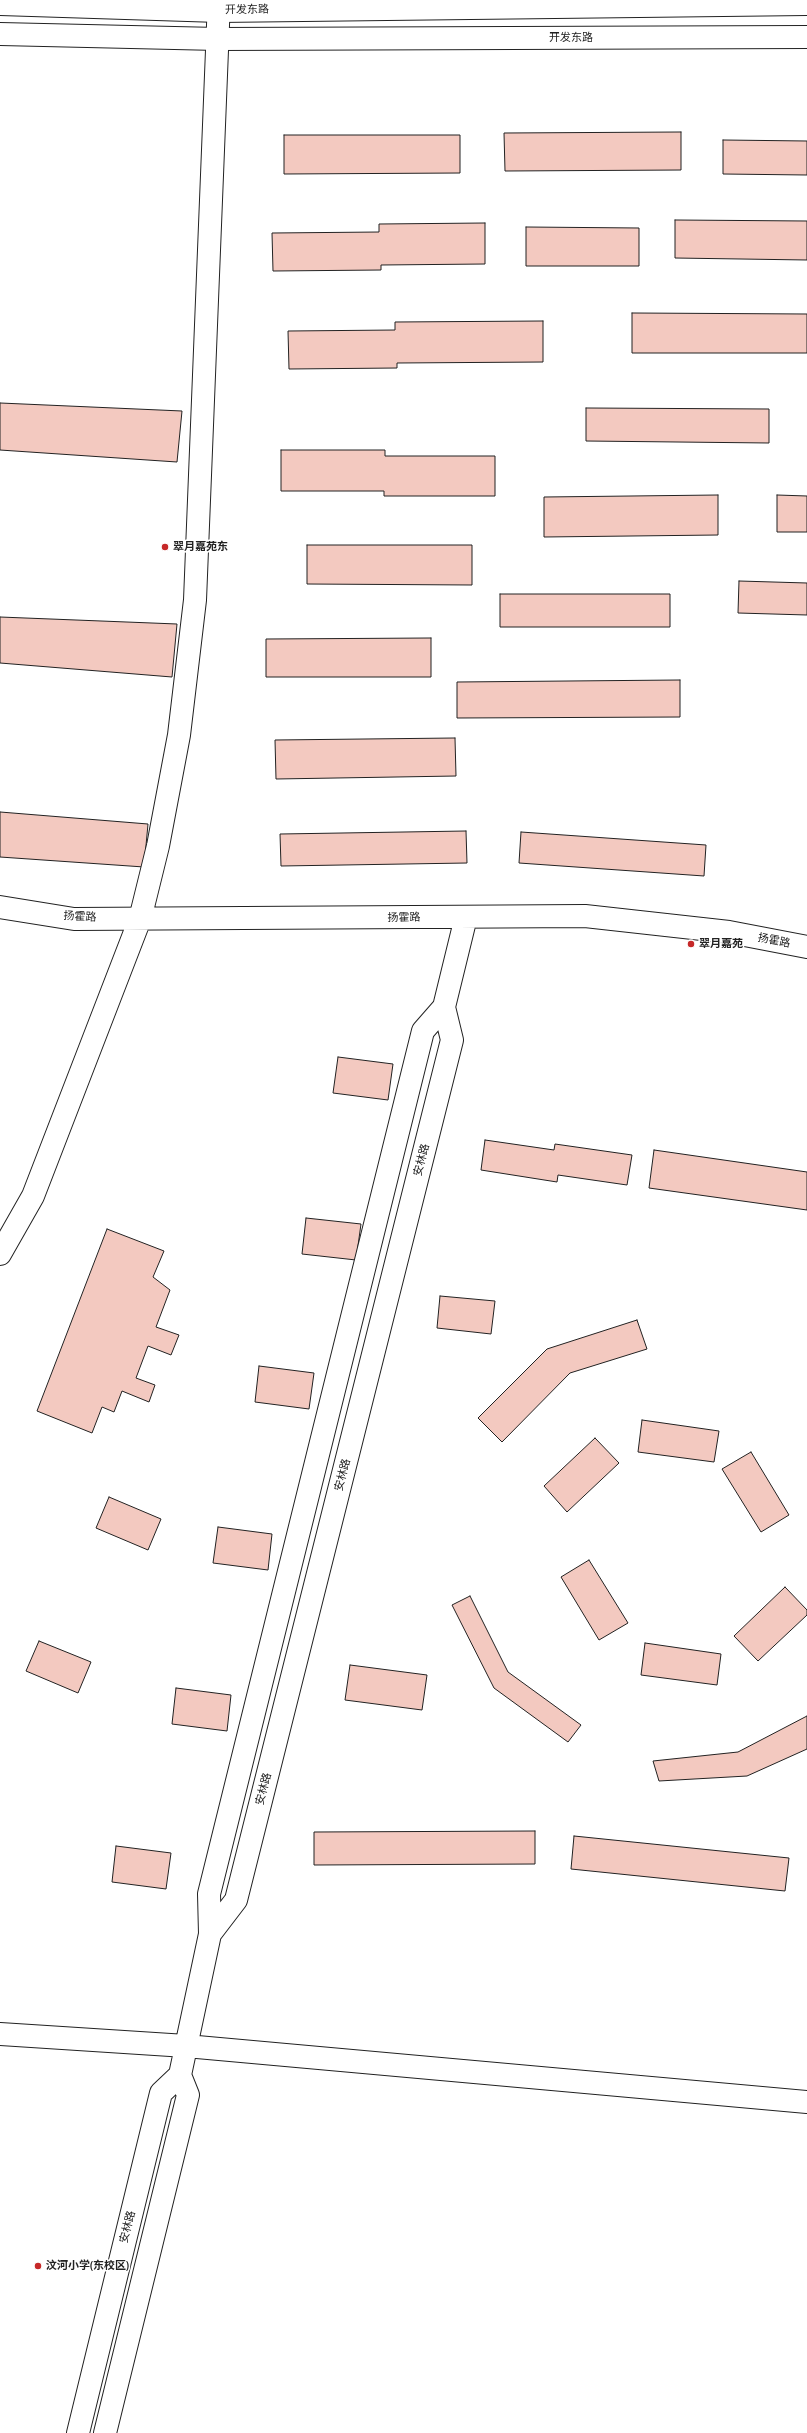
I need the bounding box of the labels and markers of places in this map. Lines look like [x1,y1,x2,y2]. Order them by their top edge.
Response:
place label: 翠月嘉苑东 [173,540,228,554]
marker: 翠月嘉苑东 [160,542,170,552]
place label: 翠月嘉苑 [699,937,743,951]
marker: 翠月嘉苑 [686,939,696,949]
place label: 汶河小学(东校区) [46,2259,129,2273]
marker: 汶河小学(东校区) [33,2261,43,2271]

